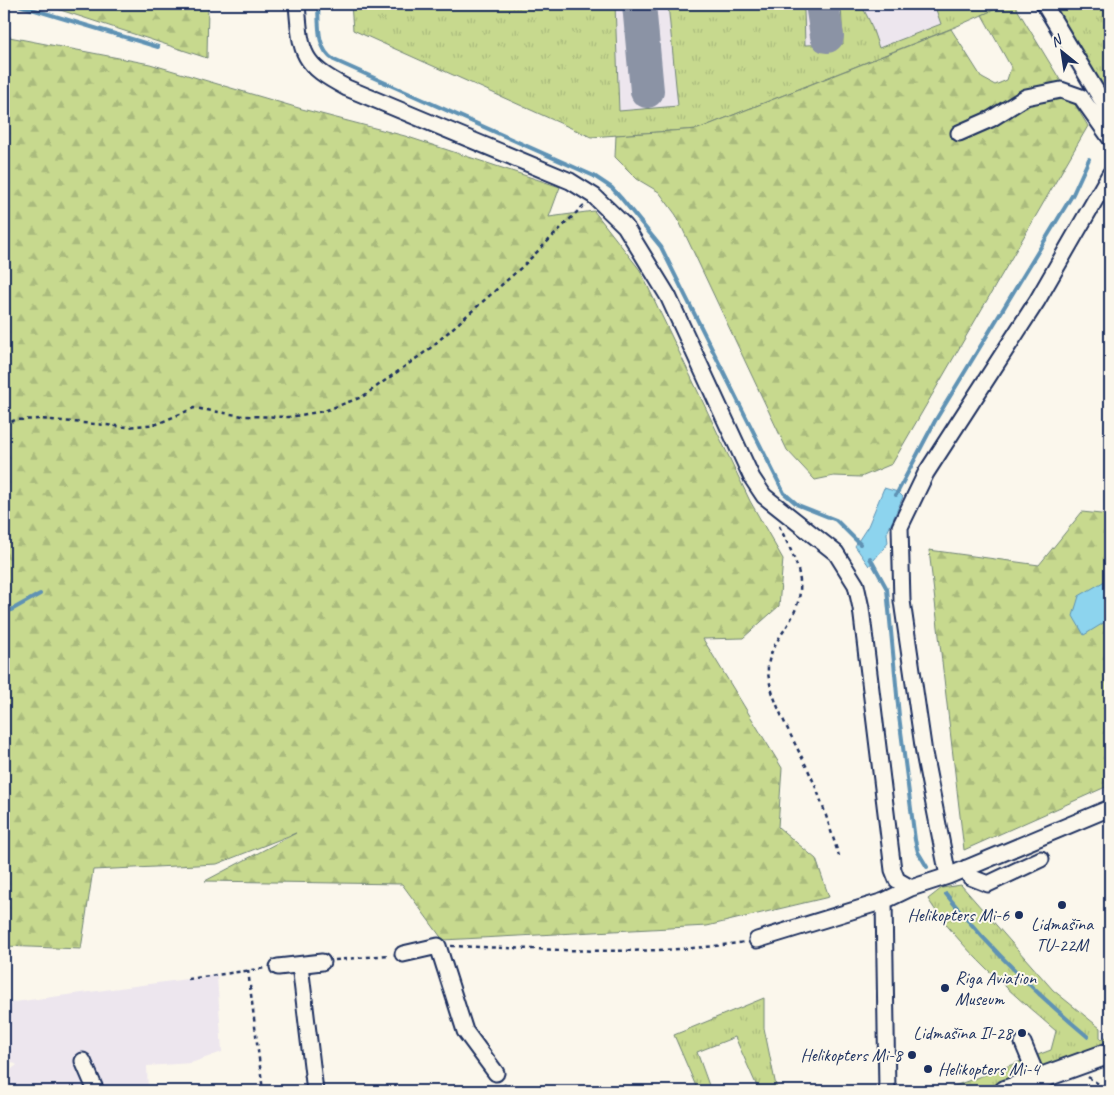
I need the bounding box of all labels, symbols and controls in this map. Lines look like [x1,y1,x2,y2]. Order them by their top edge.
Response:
north arrow [1036,28,1086,78]
text: N [1048,30,1066,51]
marker: Lidmašīna TU-22M [1056,899,1068,911]
place label: Helikopters Mi-6 [908,904,1010,926]
marker: Helikopters Mi-6 [1013,909,1025,921]
place label: Lidmašīna TU-22M [1031,913,1094,956]
place label: Riga Aviation Museum [955,967,1037,1010]
marker: Riga Aviation Museum [939,982,951,994]
place label: Lidmašīna Il-28 [913,1022,1014,1044]
marker: Lidmašīna Il-28 [1016,1027,1028,1039]
place label: Helikopters Mi-8 [801,1044,904,1066]
marker: Helikopters Mi-8 [906,1049,918,1061]
place label: Helikopters Mi-4 [938,1058,1041,1080]
marker: Helikopters Mi-4 [922,1063,934,1075]

